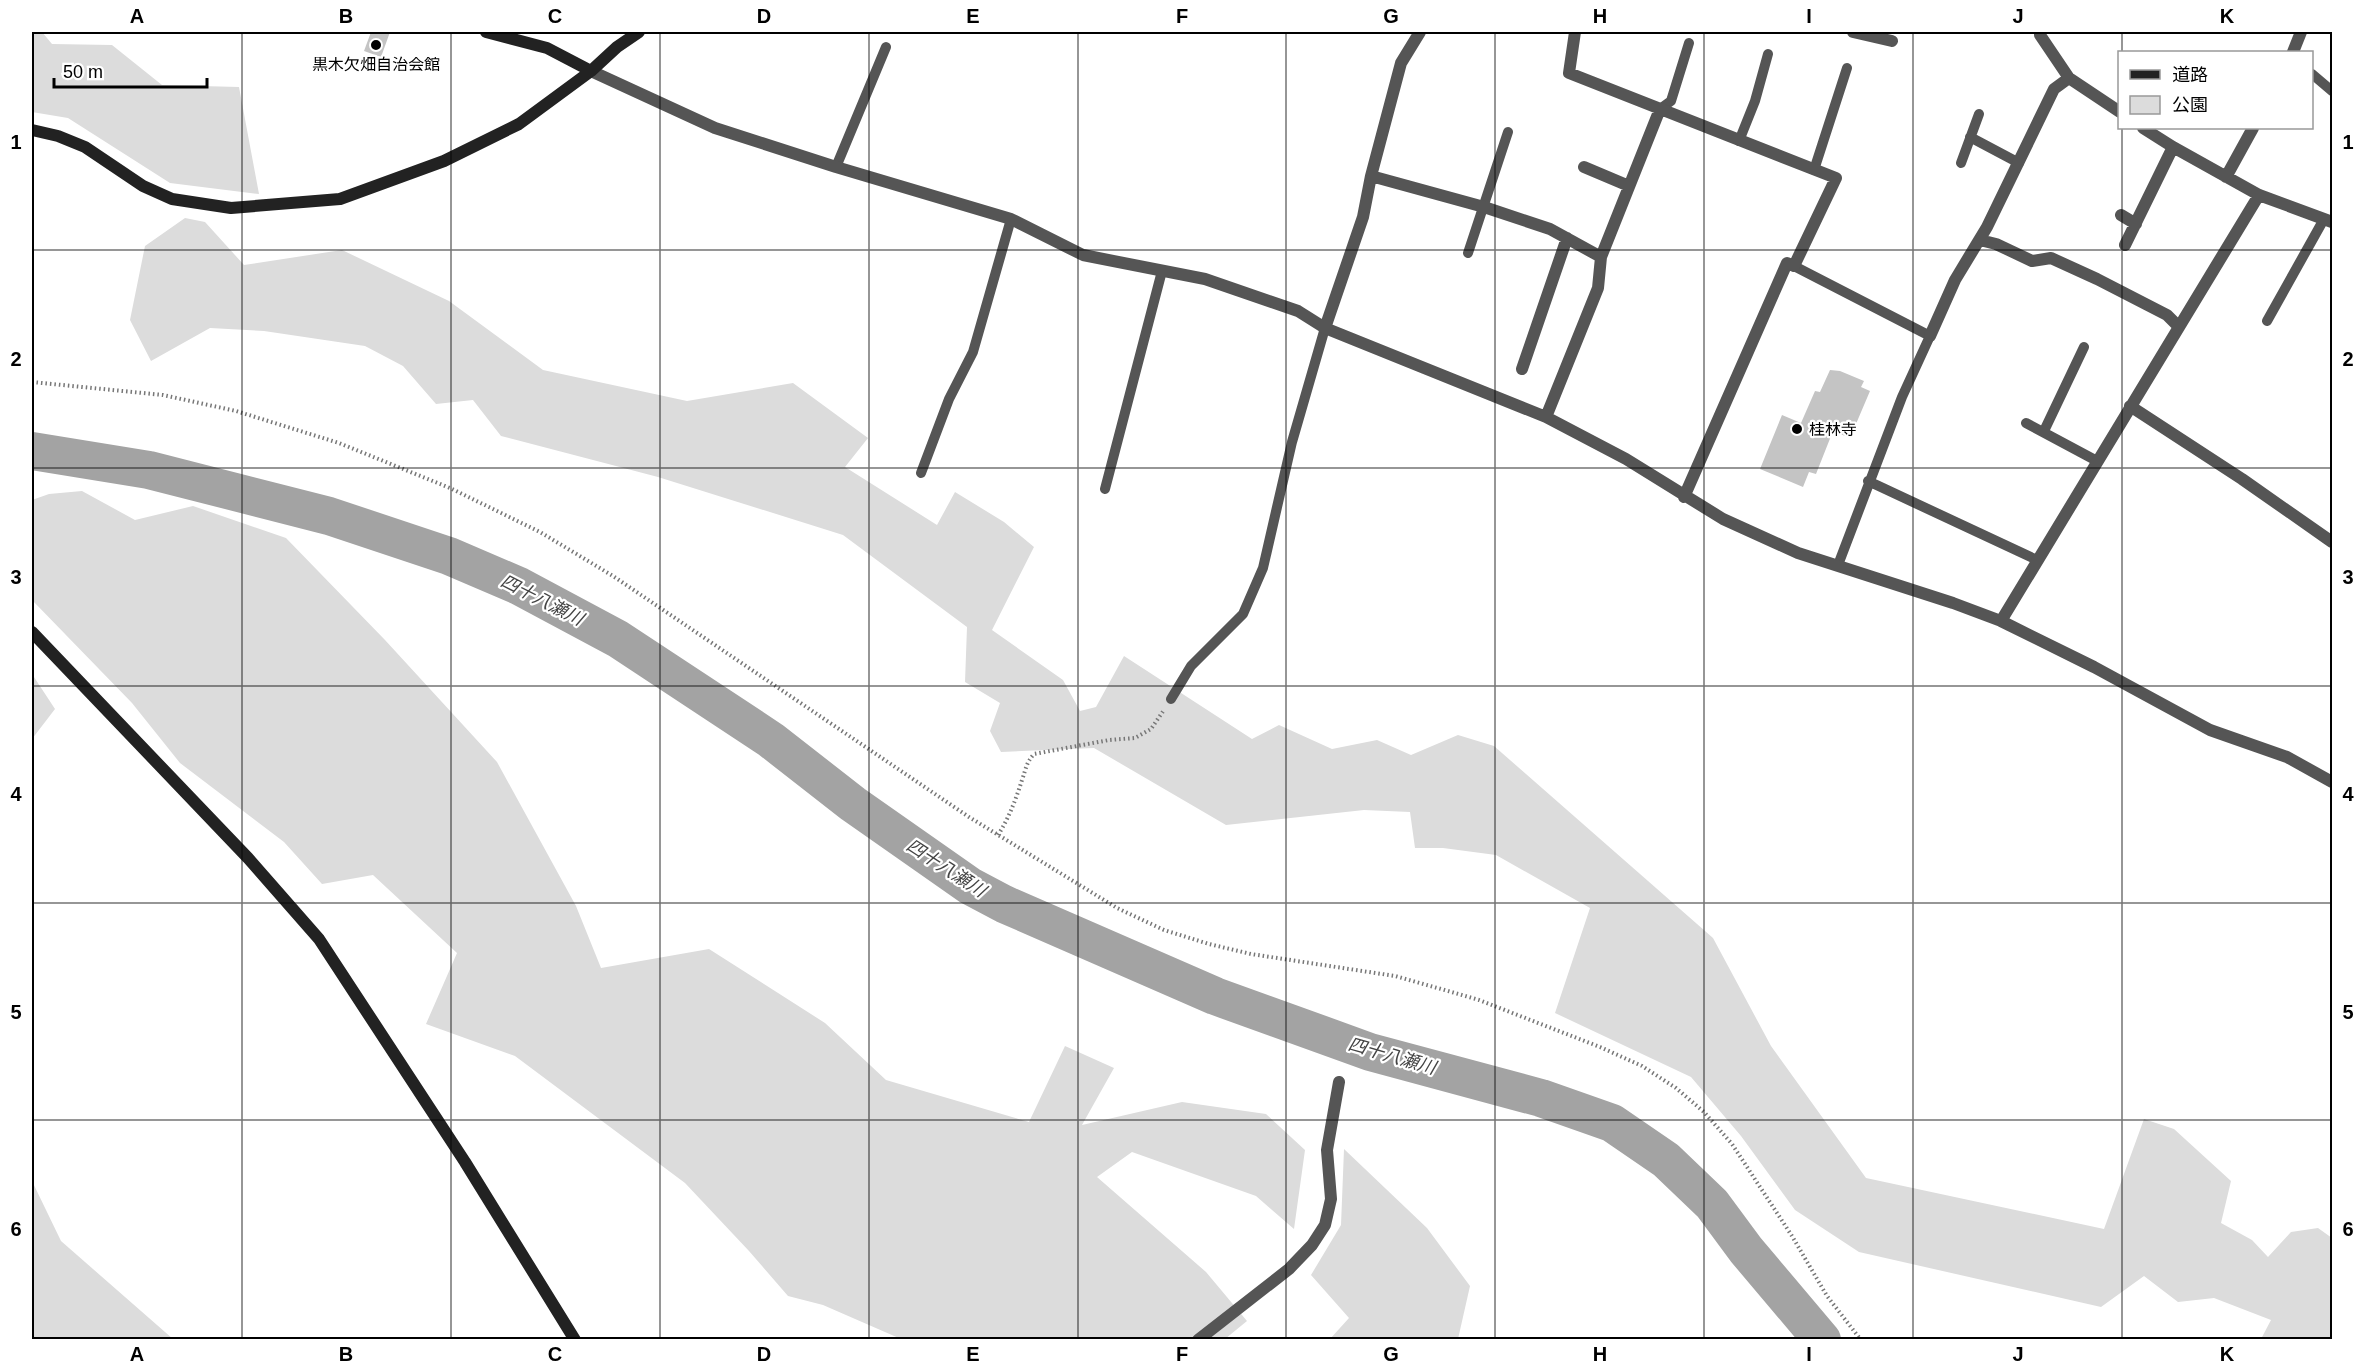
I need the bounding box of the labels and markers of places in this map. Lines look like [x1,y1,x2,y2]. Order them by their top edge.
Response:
marker: 黒木欠畑自治会館 [369,38,383,52]
place label: 黒木欠畑自治会館 [312,56,440,73]
place label: 桂林寺 [1809,421,1857,438]
marker: 桂林寺 [1790,422,1804,436]

